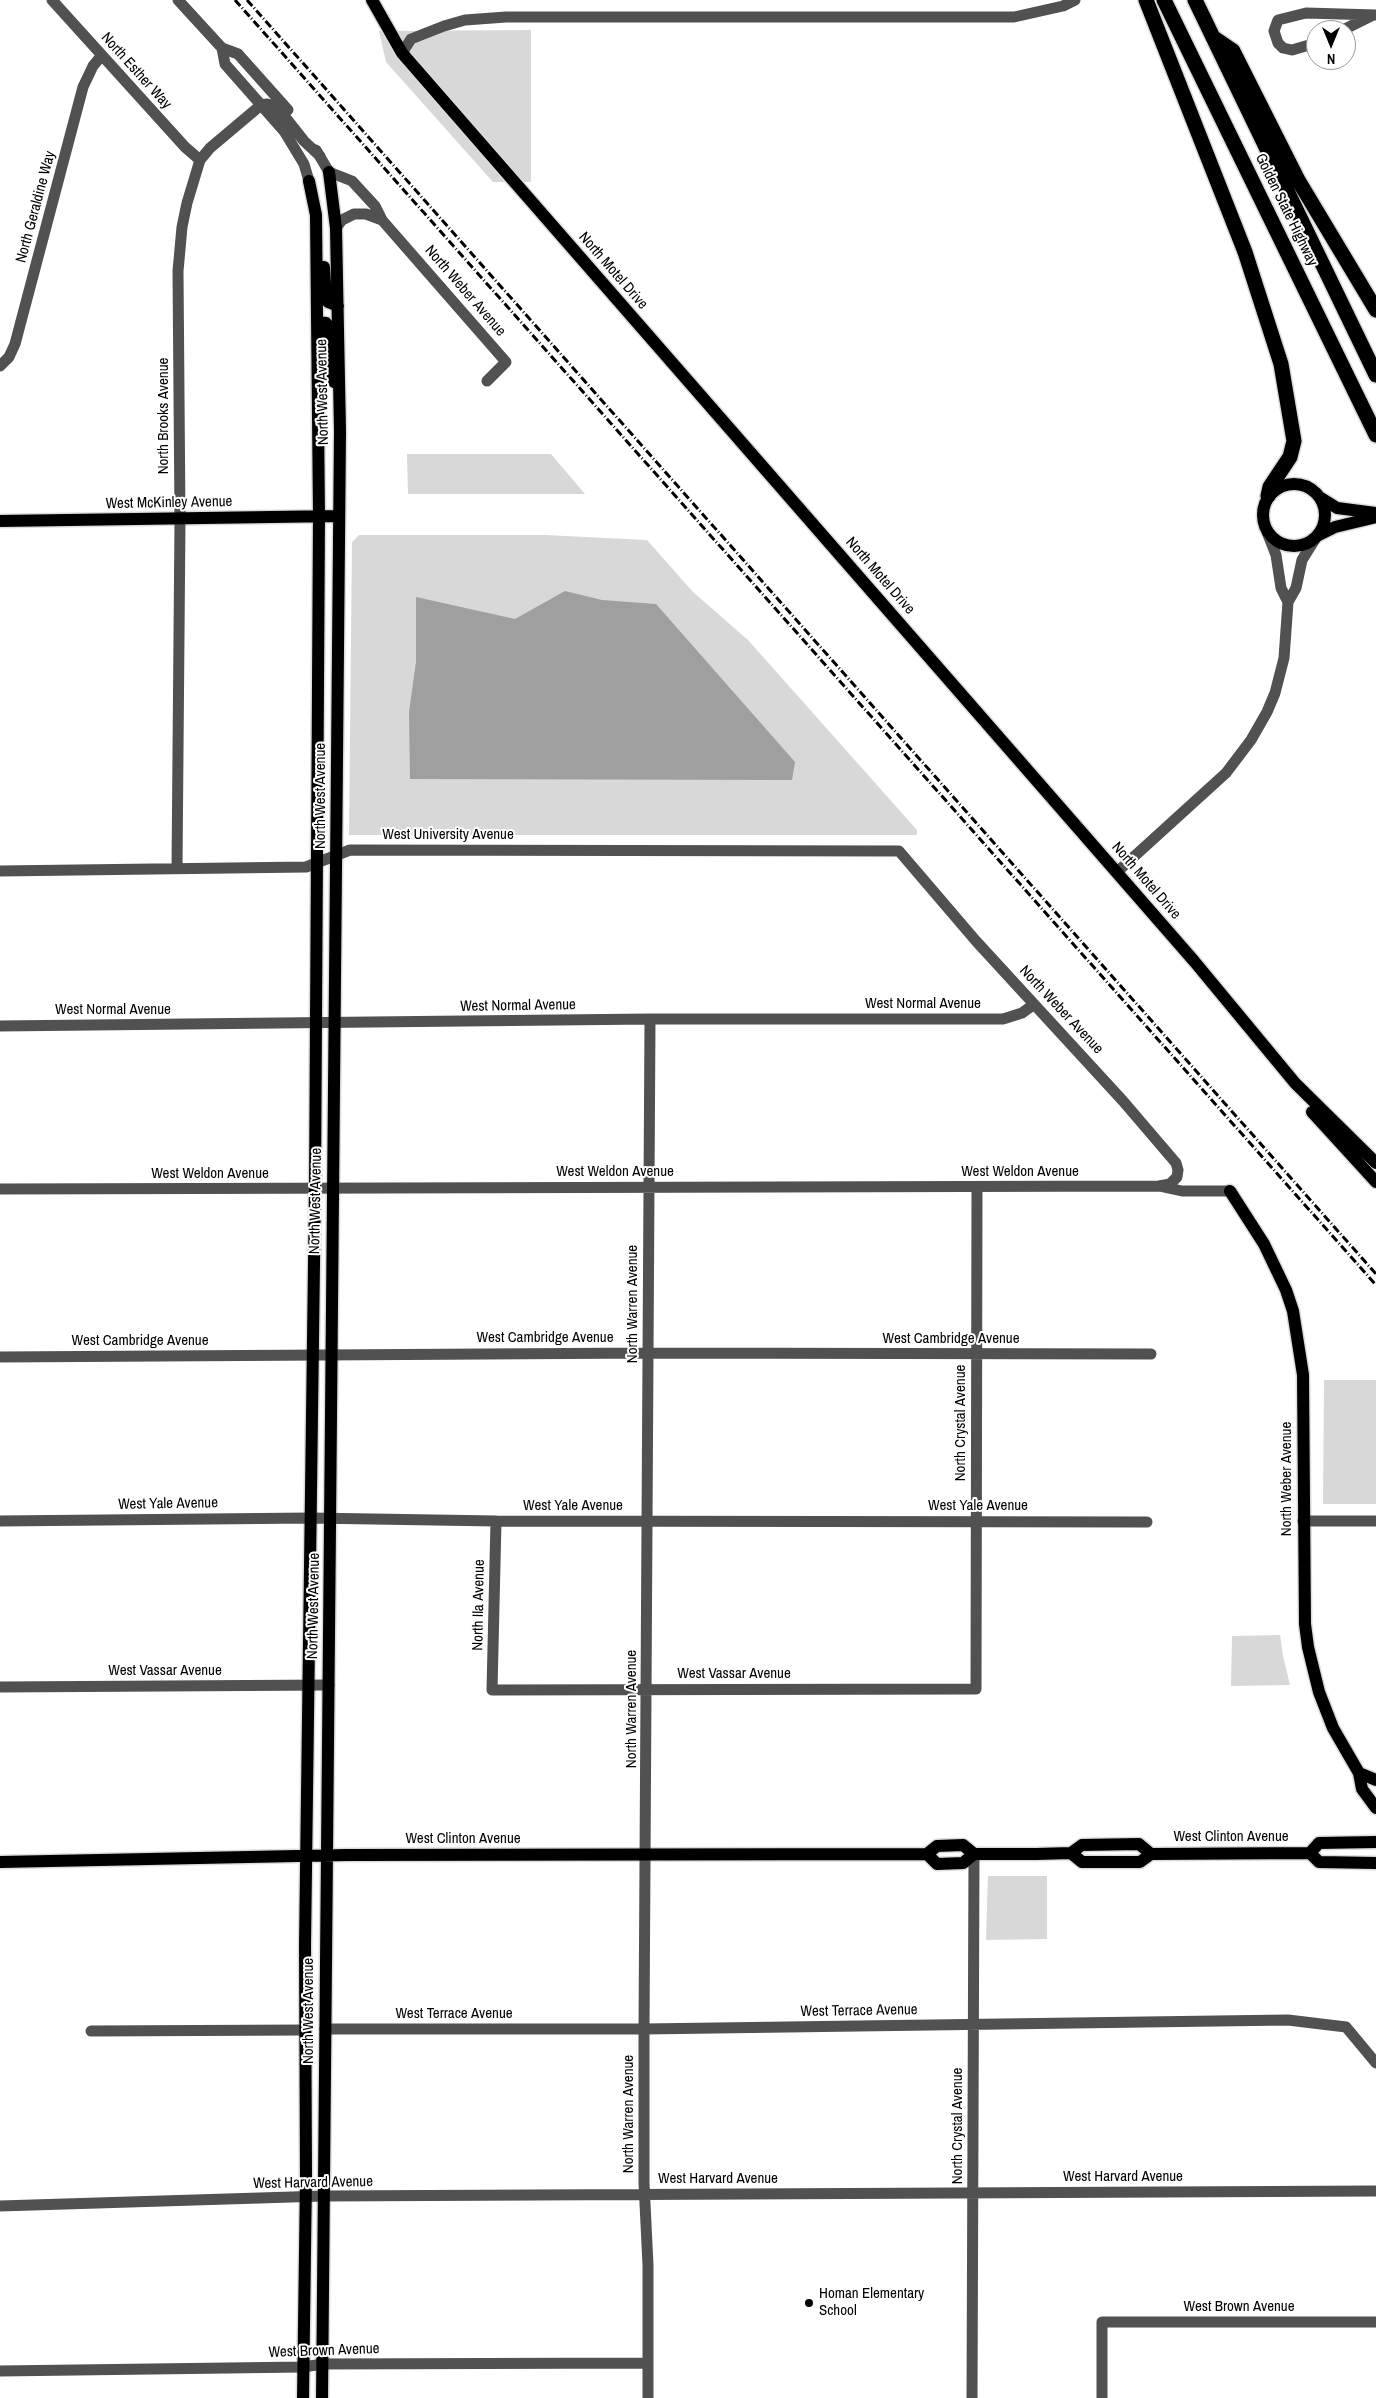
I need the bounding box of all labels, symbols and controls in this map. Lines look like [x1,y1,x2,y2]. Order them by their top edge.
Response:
north arrow [1306,20,1356,70]
street label: North Esther Way [97,29,175,113]
text: N [1327,50,1335,68]
street label: North Geraldine Way [12,149,60,265]
street label: Golden State Highway [1251,151,1321,269]
street label: North Motel Drive [575,229,651,313]
street label: North Weber Avenue [421,242,509,340]
street label: North West Avenue [313,339,333,445]
street label: North Brooks Avenue [155,358,173,474]
street label: West McKinley Avenue [105,493,233,513]
street label: North Motel Drive [842,534,918,618]
street label: North West Avenue [312,743,330,849]
street label: West University Avenue [382,826,514,844]
street label: North Motel Drive [1108,839,1184,923]
street label: North Weber Avenue [1015,962,1107,1058]
street label: West Normal Avenue [865,995,981,1013]
street label: West Normal Avenue [460,996,576,1016]
street label: West Normal Avenue [55,1001,171,1019]
street label: North West Avenue [306,1148,326,1254]
street label: West Weldon Avenue [556,1163,674,1181]
street label: West Weldon Avenue [961,1163,1079,1181]
street label: West Weldon Avenue [151,1165,269,1183]
street label: North Warren Avenue [624,1245,642,1363]
street label: West Cambridge Avenue [477,1329,613,1347]
street label: West Cambridge Avenue [883,1330,1019,1348]
street label: West Cambridge Avenue [72,1332,208,1350]
street label: North Crystal Avenue [952,1365,970,1481]
street label: North Weber Avenue [1278,1422,1296,1536]
street label: West Yale Avenue [118,1494,218,1514]
street label: West Yale Avenue [523,1497,623,1515]
street label: West Yale Avenue [928,1497,1028,1515]
street label: North West Avenue [304,1553,324,1659]
street label: North Ila Avenue [469,1559,489,1651]
street label: North Warren Avenue [623,1650,641,1768]
street label: West Vassar Avenue [108,1662,222,1680]
street label: West Vassar Avenue [677,1665,791,1683]
street label: West Clinton Avenue [1173,1828,1289,1846]
street label: West Clinton Avenue [405,1830,521,1848]
street label: North West Avenue [300,1958,318,2064]
street label: West Terrace Avenue [800,2001,918,2021]
street label: West Terrace Avenue [395,2005,513,2023]
street label: North Warren Avenue [620,2055,638,2173]
street label: North Crystal Avenue [949,2068,967,2184]
street label: West Harvard Avenue [1063,2168,1183,2186]
street label: West Harvard Avenue [658,2170,778,2188]
street label: West Harvard Avenue [253,2173,373,2193]
place label: Homan Elementary School [819,2285,924,2320]
marker: Homan Elementary School [803,2297,815,2309]
street label: West Brown Avenue [1183,2298,1295,2316]
street label: West Brown Avenue [268,2340,380,2362]

